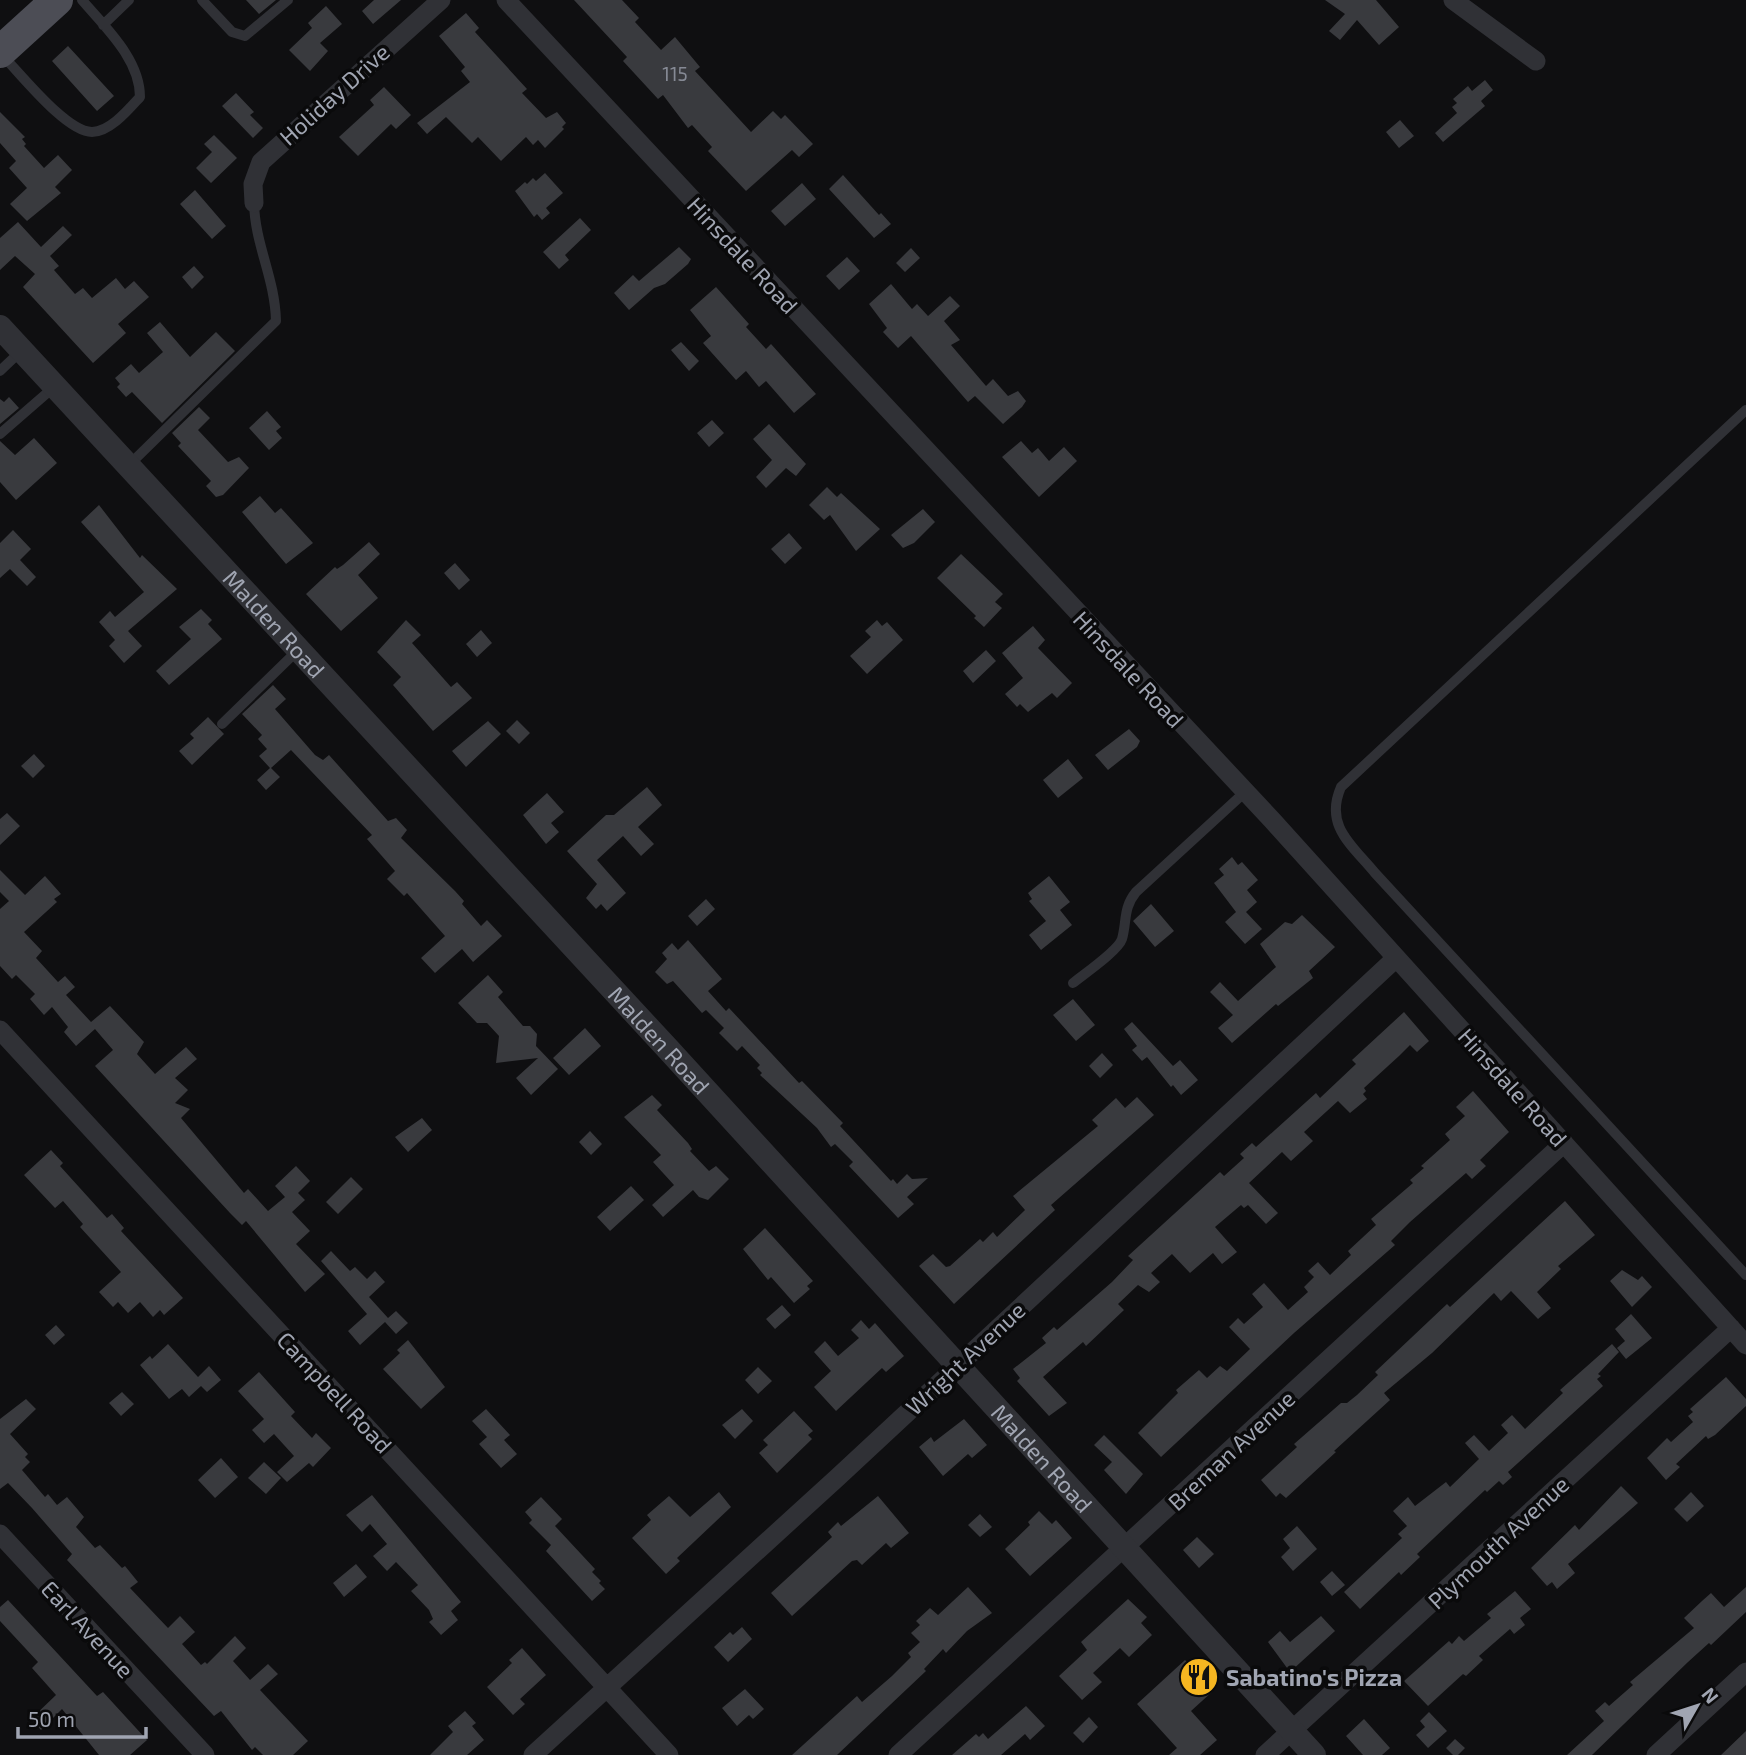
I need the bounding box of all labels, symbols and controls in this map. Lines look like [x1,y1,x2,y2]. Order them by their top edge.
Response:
street label: Holiday Drive [273,37,395,151]
house number: 115 [662,62,688,85]
street label: Hinsdale Road [682,191,804,319]
street label: Malden Road [218,564,331,683]
street label: Hinsdale Road [1068,605,1190,733]
street label: Malden Road [603,980,716,1100]
street label: Hinsdale Road [1453,1022,1573,1152]
street label: Wright Avenue [899,1296,1031,1420]
street label: Campbell Road [272,1325,398,1459]
street label: Breman Avenue [1162,1384,1300,1516]
street label: Malden Road [986,1398,1099,1518]
street label: Plymouth Avenue [1422,1470,1574,1614]
street label: Earl Avenue [36,1575,140,1683]
restaurant icon: Sabatino's Pizza [1178,1656,1220,1698]
place label: Sabatino's Pizza [1226,1663,1402,1691]
north arrow [1662,1671,1732,1741]
text: N [1697,1682,1724,1708]
scale bar [18,1696,145,1740]
text: 50 m [28,1706,75,1731]

